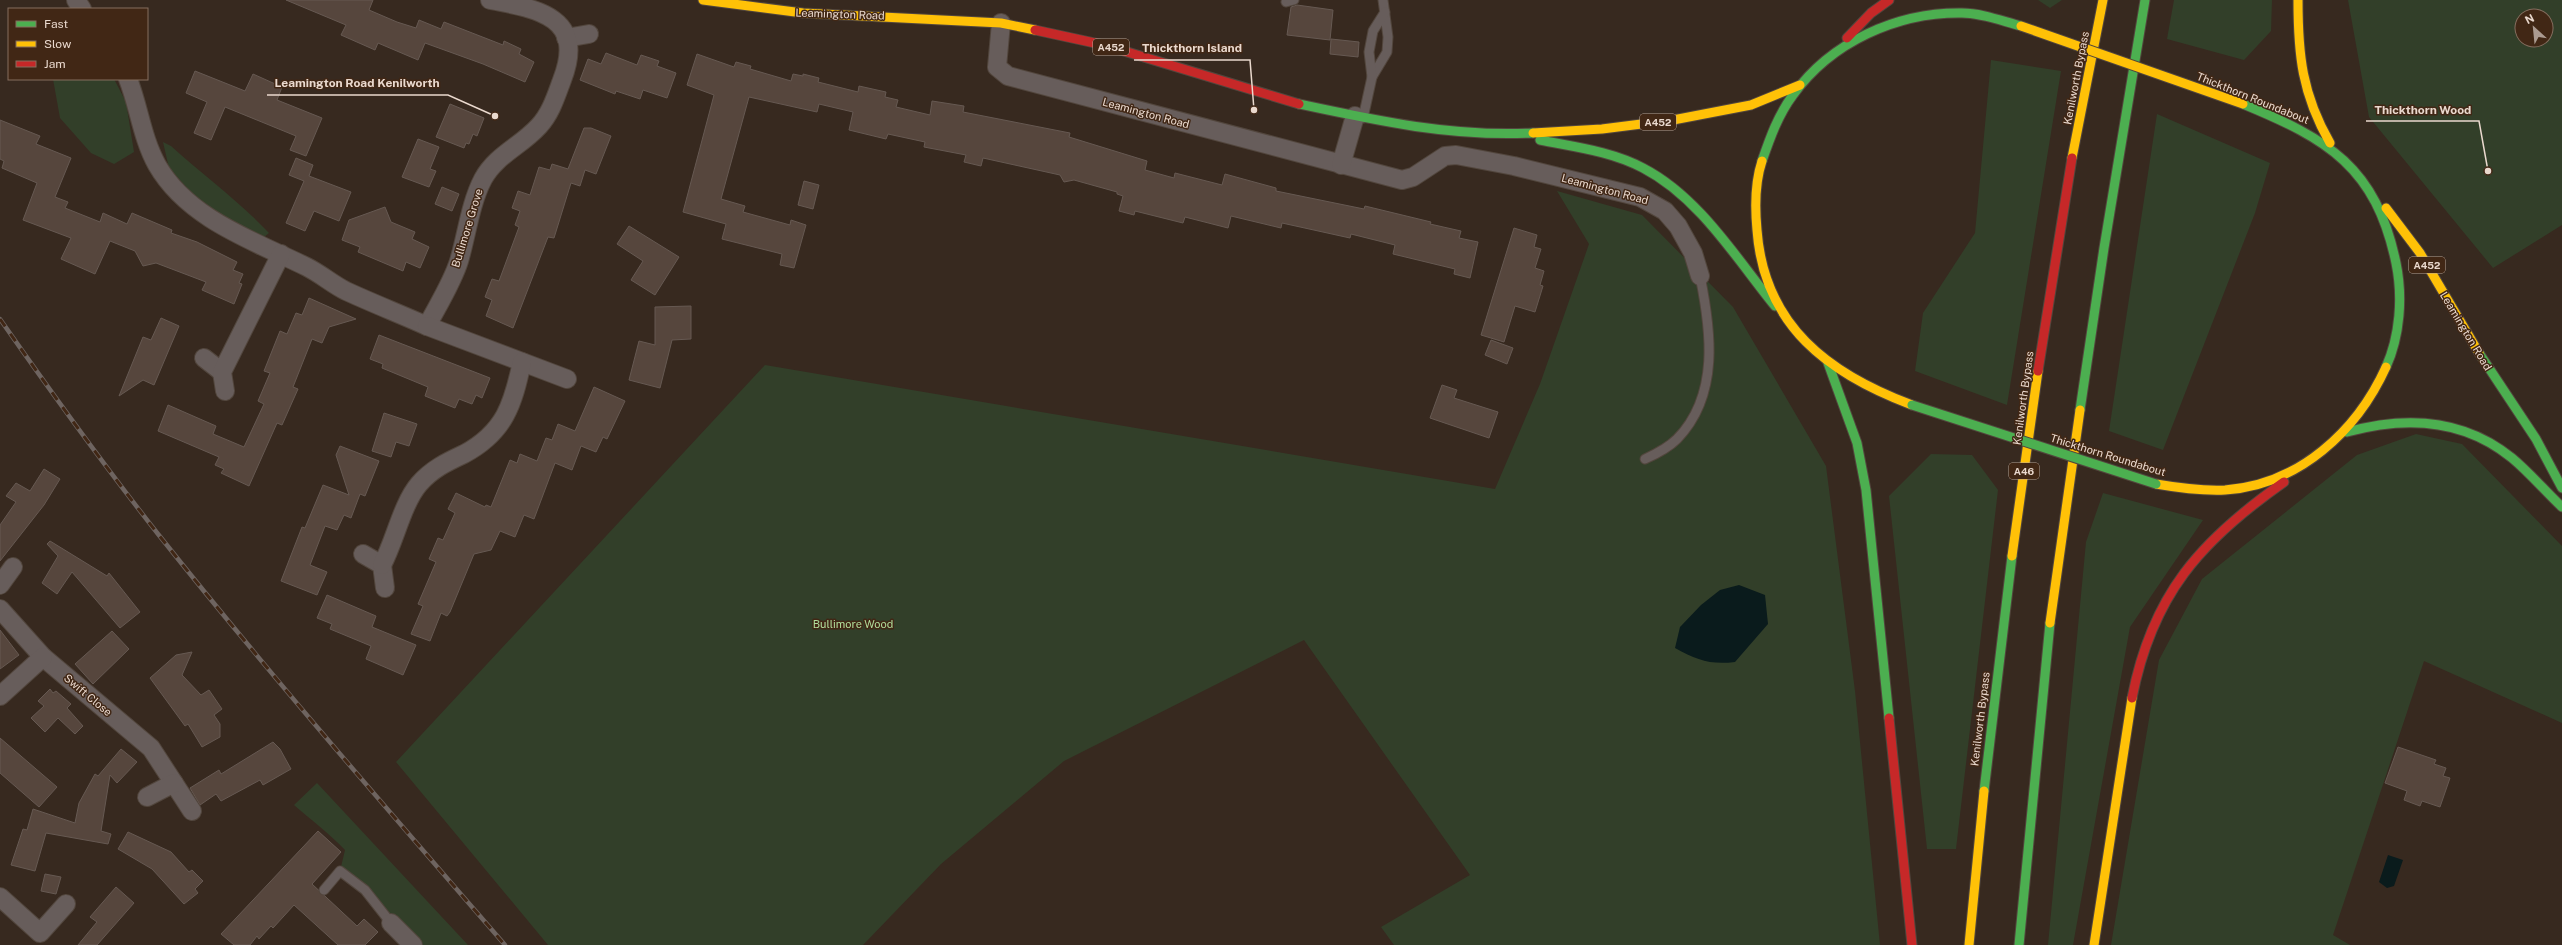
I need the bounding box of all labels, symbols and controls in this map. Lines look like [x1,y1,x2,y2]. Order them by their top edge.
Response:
street label: Leamington Road [795,6,885,22]
legend [8,8,148,80]
north arrow [2514,8,2554,48]
text: N [2523,12,2536,26]
text: Fast [44,17,69,31]
street label: Kenilworth Bypass [2061,30,2091,126]
callout: Thickthorn Island [1134,36,1250,60]
text: Slow [44,37,72,51]
road number: A452 [1093,39,1129,55]
text: Thickthorn Island [1142,41,1242,55]
text: Jam [44,57,66,71]
street label: Thickthorn Roundabout [2195,70,2311,126]
callout: Leamington Road Kenilworth [267,71,448,95]
text: Leamington Road Kenilworth [274,76,440,90]
street label: Leamington Road [1101,96,1191,130]
callout: Thickthorn Wood [2366,97,2479,121]
text: Thickthorn Wood [2375,103,2471,117]
road number: A452 [1640,114,1676,130]
street label: Leamington Road [1560,172,1650,206]
street label: Bullimore Grove [449,187,485,269]
road number: A452 [2409,257,2445,273]
street label: Leamington Road [2438,290,2494,372]
street label: Kenilworth Bypass [2010,350,2036,446]
street label: Thickthorn Roundabout [2049,432,2167,478]
road number: A46 [2009,463,2039,479]
park label: Bullimore Wood [813,618,893,630]
street label: Kenilworth Bypass [1968,671,1992,767]
street label: Swift Close [62,672,114,718]

